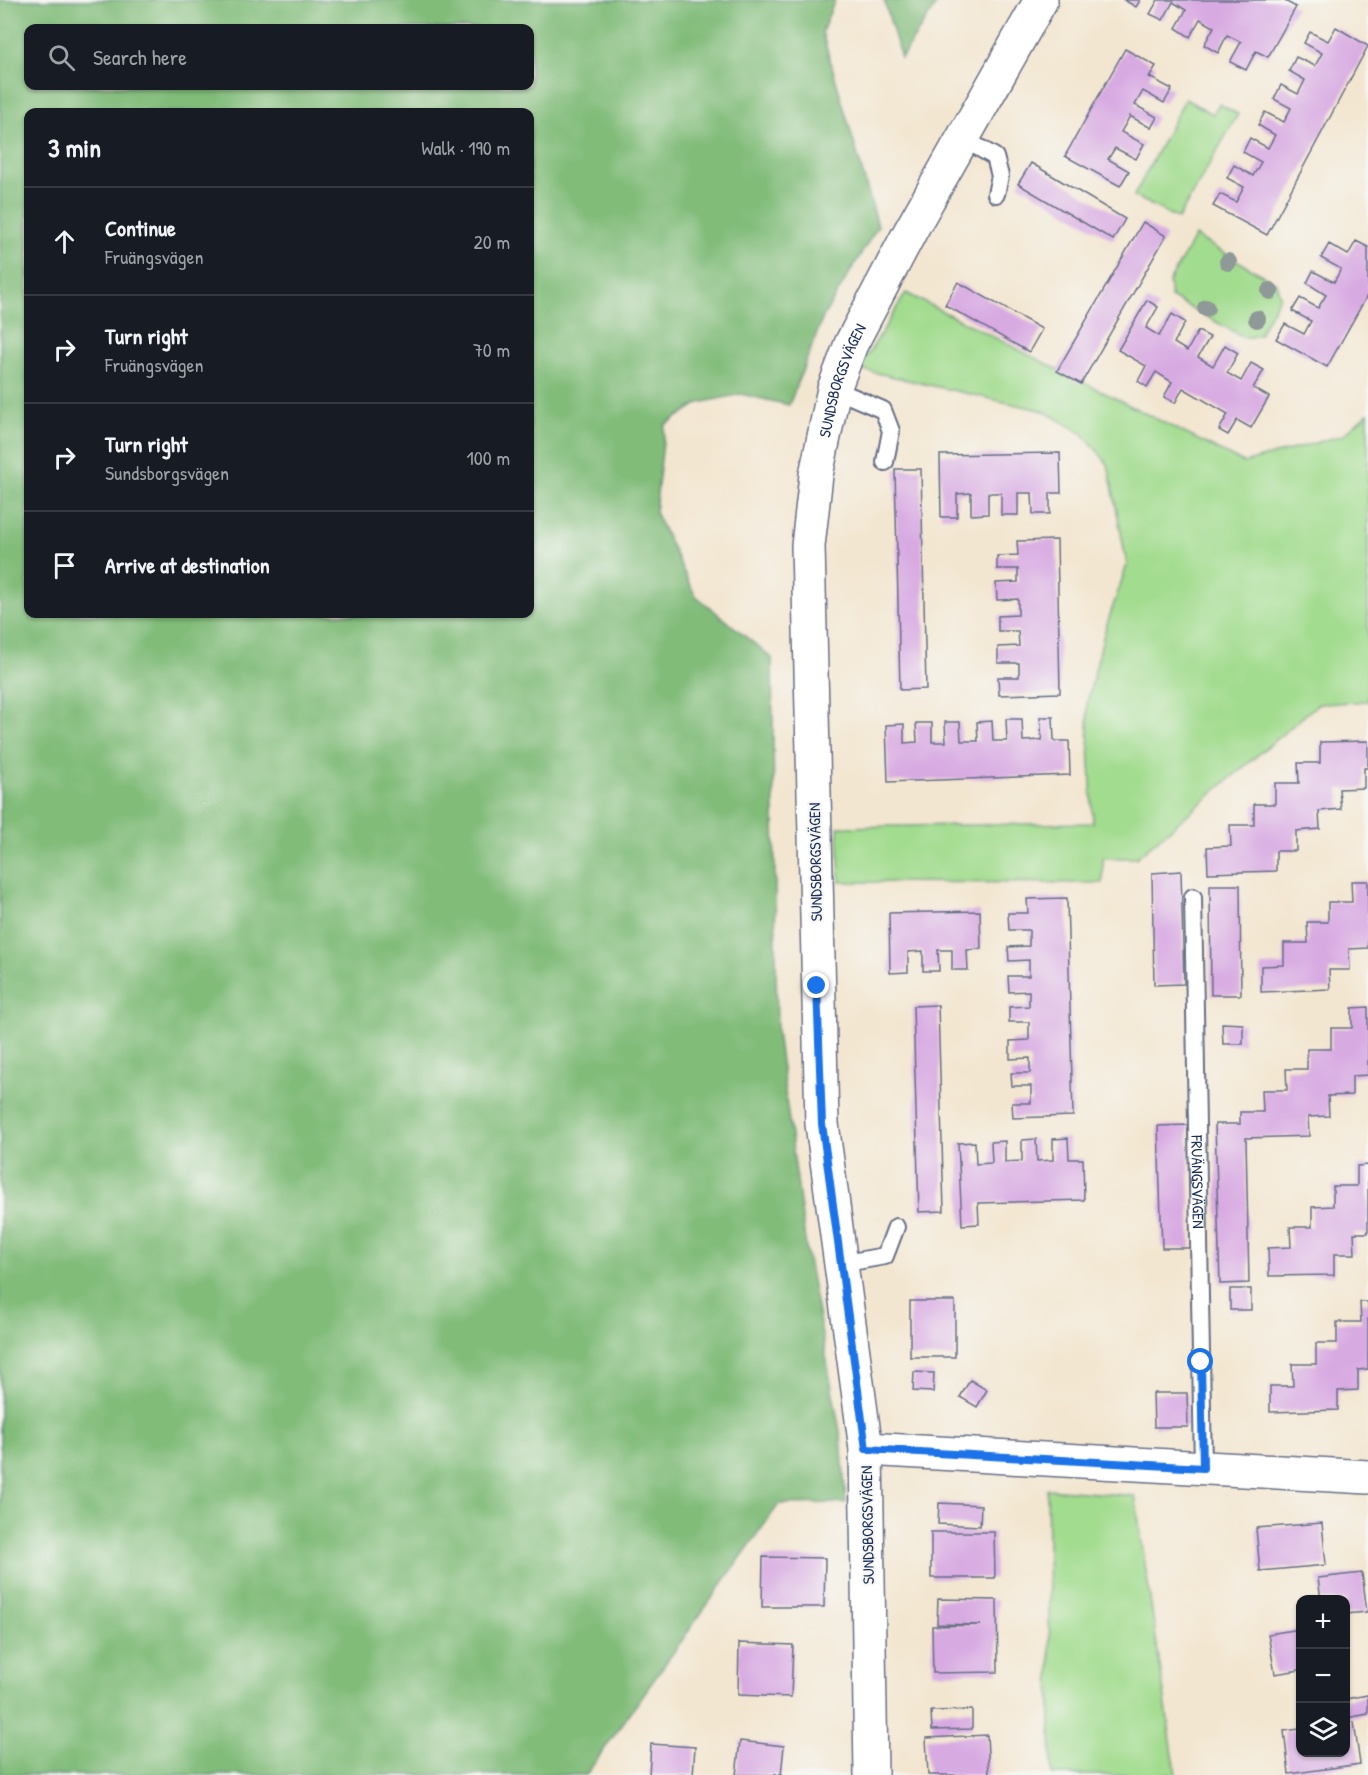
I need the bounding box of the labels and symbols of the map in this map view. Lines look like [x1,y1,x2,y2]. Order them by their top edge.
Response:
street label: SUNDSBORGSVÄGEN [813,319,871,439]
street label: SUNDSBORGSVÄGEN [803,802,827,922]
route end [803,972,829,998]
street label: FRUÄNGSVÄGEN [1186,1134,1210,1229]
route start [1187,1348,1213,1374]
street label: SUNDSBORGSVÄGEN [855,1465,879,1585]

